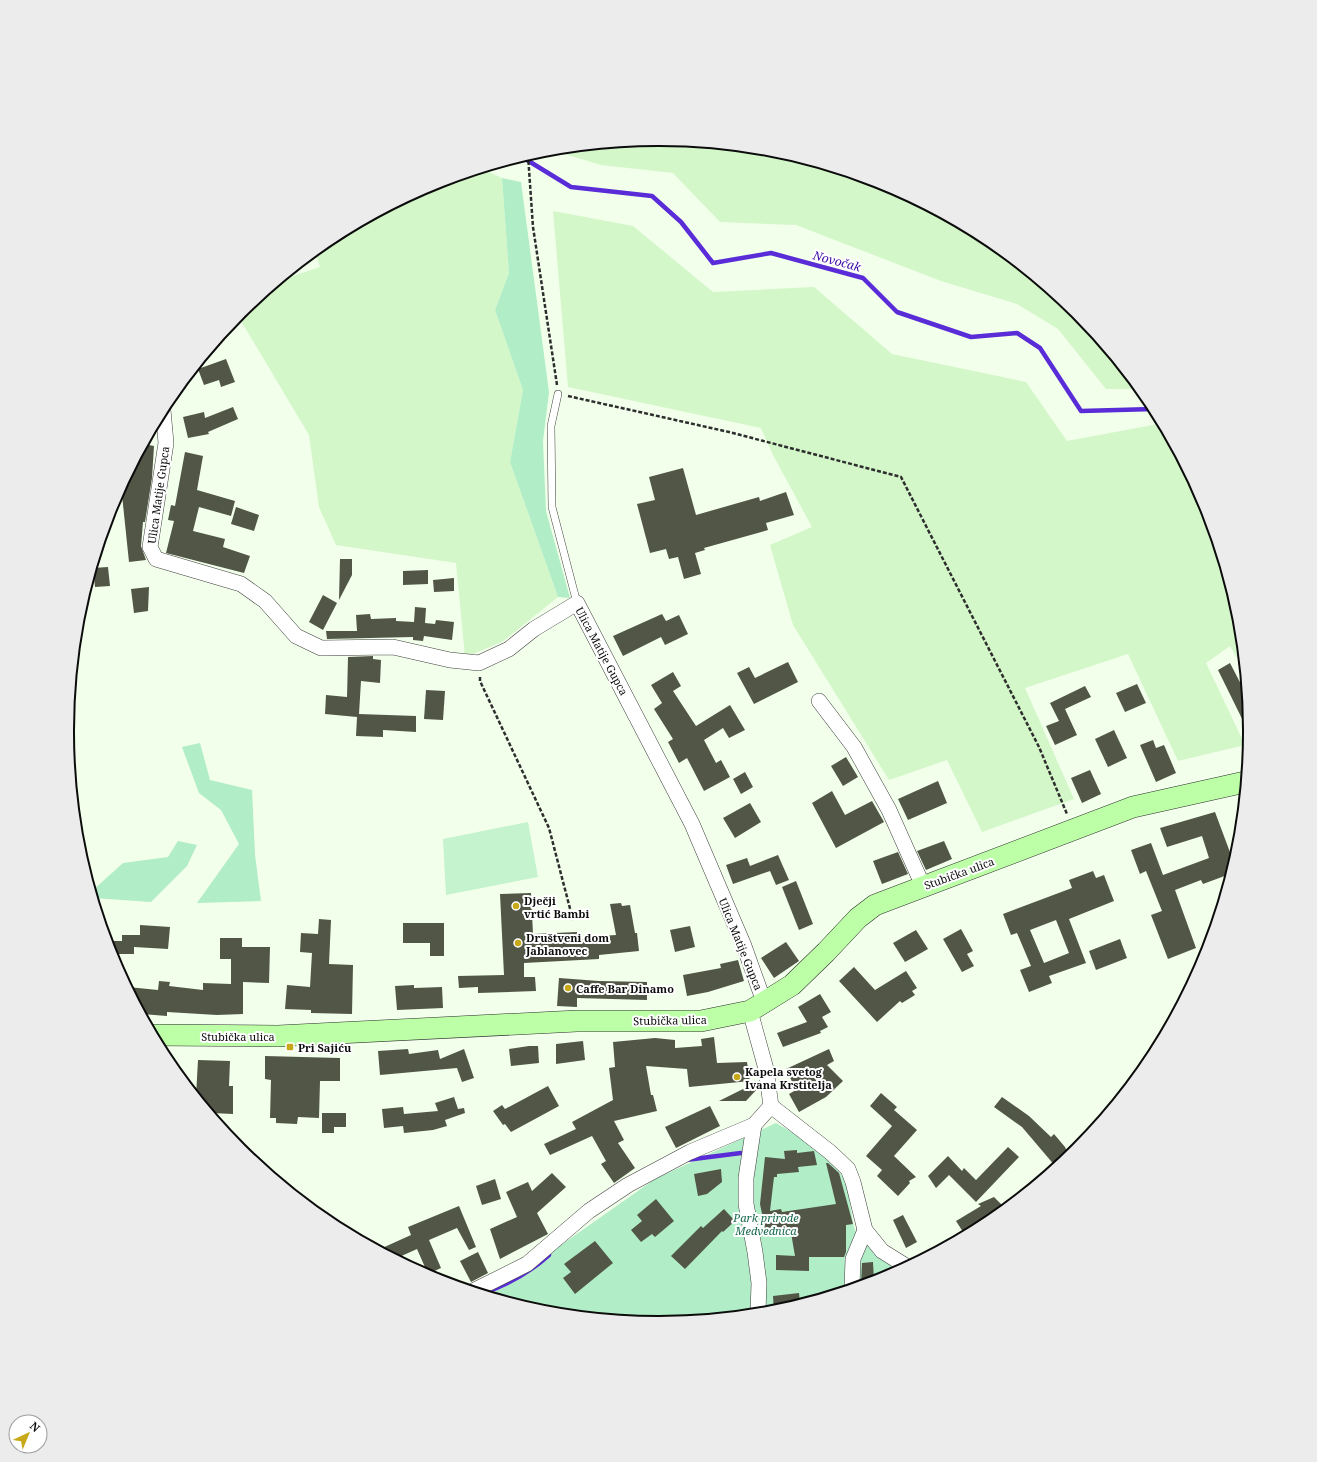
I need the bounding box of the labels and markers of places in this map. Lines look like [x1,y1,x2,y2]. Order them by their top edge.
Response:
place label: Dječji vrtić Bambi [524,893,589,921]
marker: Dječji vrtić Bambi [511,901,521,911]
place label: Društveni dom Jablanovec [525,930,609,958]
marker: Društveni dom Jablanovec [513,938,523,948]
place label: Caffe Bar Dinamo [576,981,674,996]
marker: Caffe Bar Dinamo [563,983,573,993]
place label: Pri Sajiću [298,1040,352,1055]
marker: Pri Sajiću [285,1042,295,1052]
place label: Kapela svetog Ivana Krstitelja [745,1064,832,1092]
marker: Kapela svetog Ivana Krstitelja [732,1072,742,1082]

